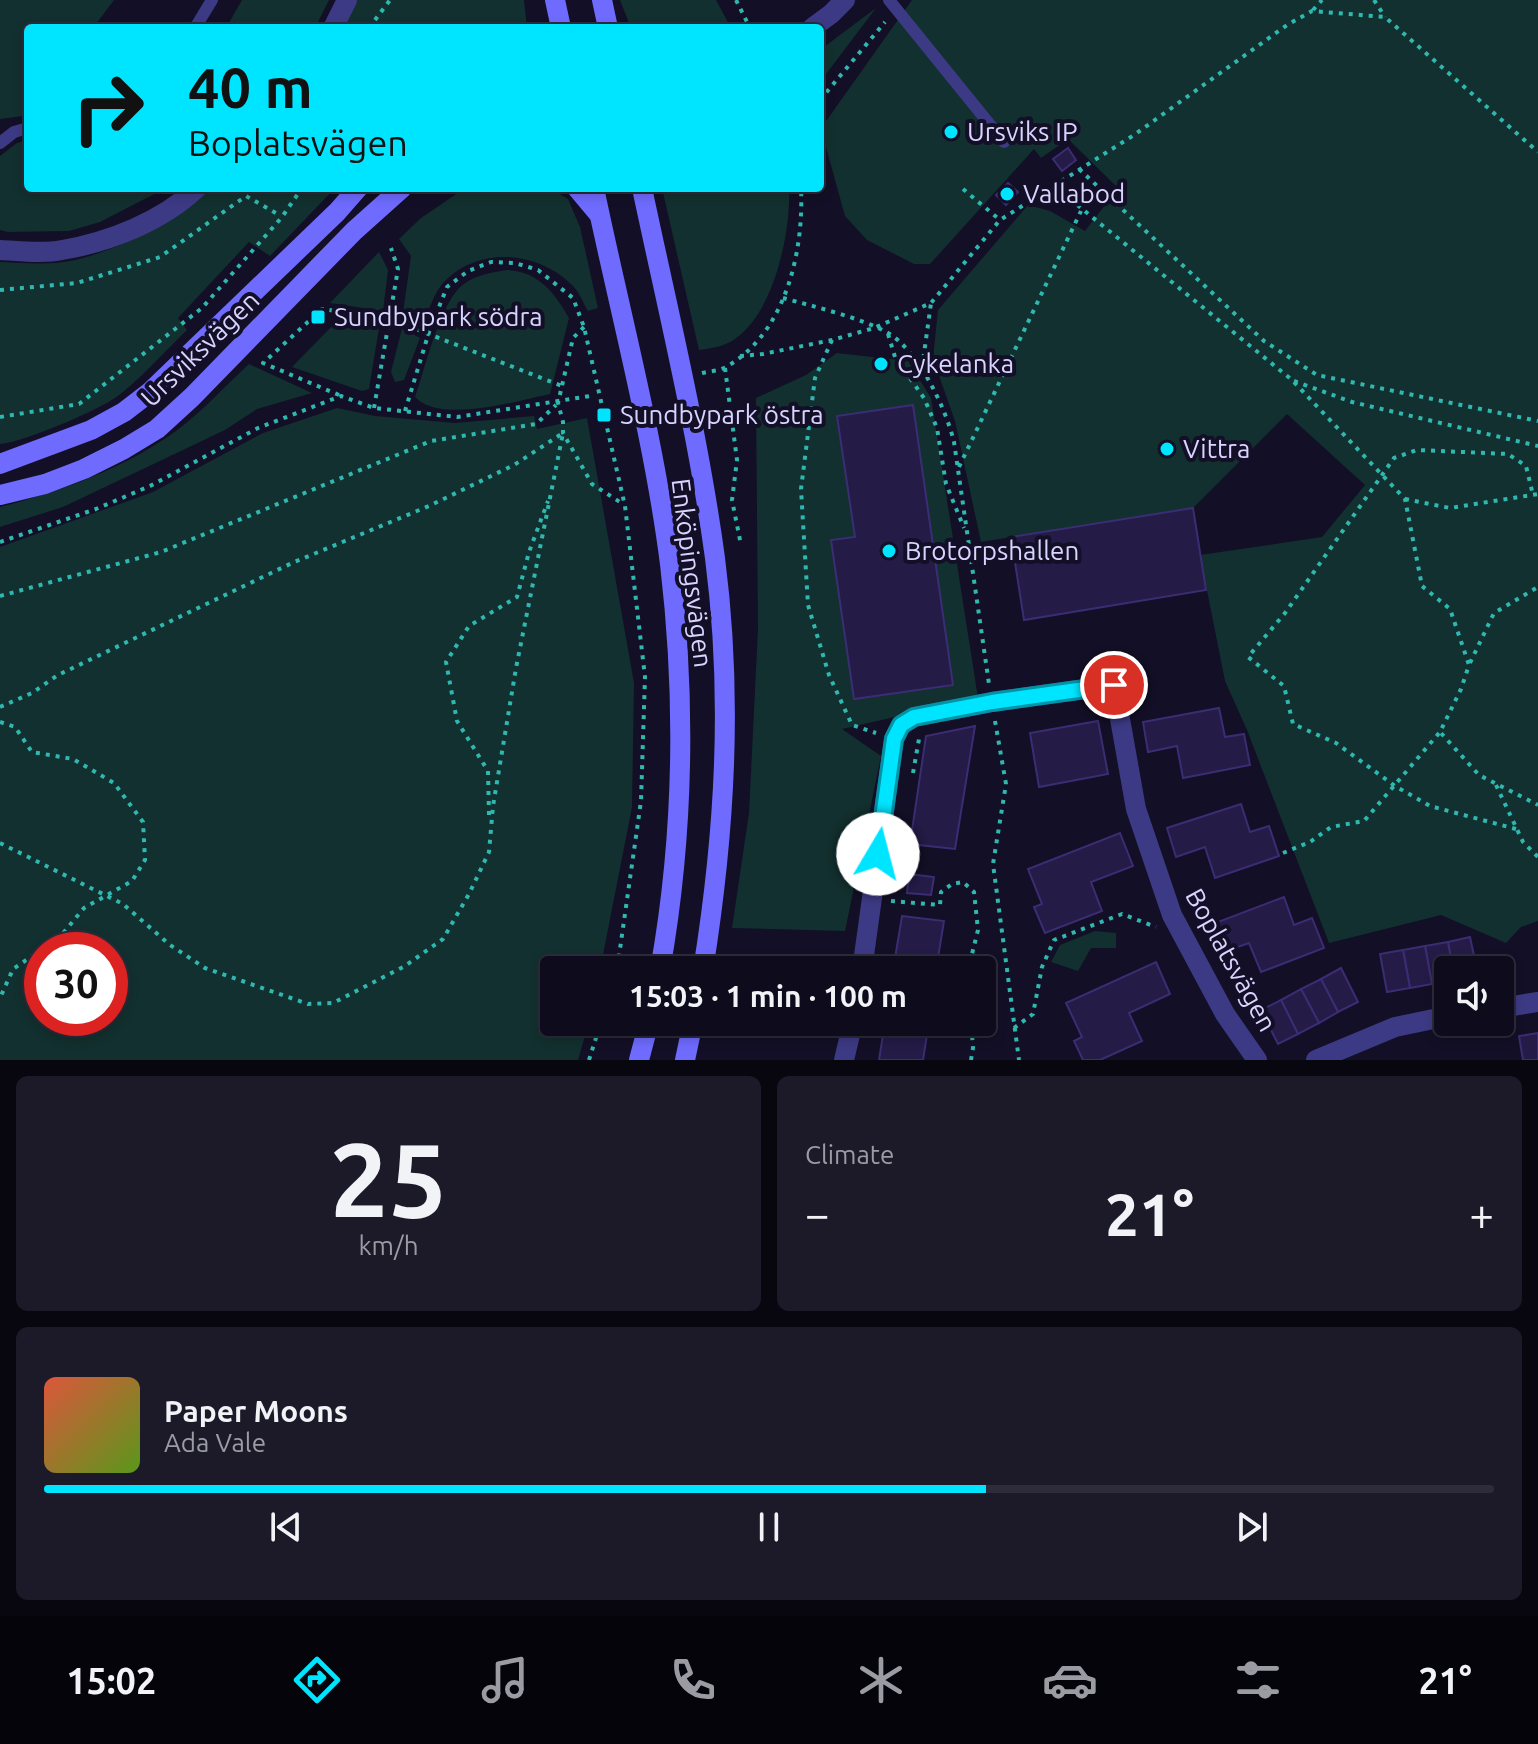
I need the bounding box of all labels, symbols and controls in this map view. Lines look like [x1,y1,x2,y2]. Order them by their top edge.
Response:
icon: right [56,56,160,160]
text: 40 m [188,56,313,119]
place label: Ursviks IP [967,117,1077,146]
text: Boplatsvägen [188,122,408,163]
marker: Ursviks IP [942,123,960,141]
place label: Vallabod [1023,179,1125,208]
marker: Vallabod [998,185,1016,203]
street label: Ursviksvägen [135,285,265,412]
place label: Sundbypark södra [334,302,543,331]
marker: Sundbypark södra [309,308,327,326]
place label: Cykelanka [897,349,1014,378]
marker: Cykelanka [872,355,890,373]
place label: Sundbypark östra [620,400,824,429]
marker: Sundbypark östra [595,406,613,424]
place label: Vittra [1183,434,1250,463]
marker: Vittra [1158,440,1176,458]
street label: Enköpingsvägen [667,477,718,669]
place label: Brotorpshallen [905,536,1079,565]
marker: Brotorpshallen [880,542,898,560]
pin [1080,651,1148,719]
icon: arrive [1092,663,1136,707]
position arrow [836,812,920,896]
street label: Boplatsvägen [1180,883,1283,1036]
speed limit sign: 30 [24,932,128,1036]
map controls [1434,956,1514,1036]
button: sound [1434,956,1514,1036]
text: 15:03 · 1 min · 100 m [629,979,907,1013]
text: 25 [330,1120,447,1237]
text: Climate [805,1140,894,1169]
text: 21° [1105,1180,1194,1247]
text: − [805,1189,830,1238]
text: + [1469,1189,1494,1238]
text: km/h [358,1231,419,1260]
text: Paper Moons [164,1394,348,1428]
text: Ada Vale [164,1428,266,1457]
icon: previous [264,1505,308,1549]
icon: pause [747,1505,791,1549]
icon: next [1230,1505,1274,1549]
icon: directions [289,1652,345,1708]
icon: music [477,1652,533,1708]
icon: phone [665,1652,721,1708]
icon: climate [853,1652,909,1708]
icon: car [1042,1652,1098,1708]
icon: filters [1230,1652,1286,1708]
text: 15:02 [66,1660,156,1701]
text: 21° [1418,1660,1472,1701]

